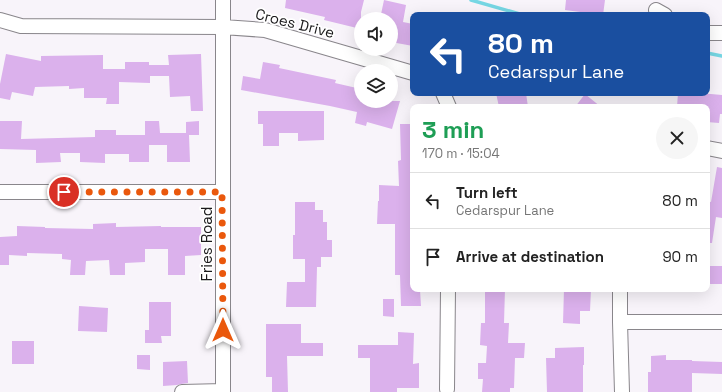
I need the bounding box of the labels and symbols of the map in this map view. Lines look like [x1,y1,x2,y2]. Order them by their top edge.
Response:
street label: Croes Drive [253,4,337,42]
pin [47,175,81,209]
street label: Fries Road [197,207,216,281]
position arrow [202,309,244,351]

